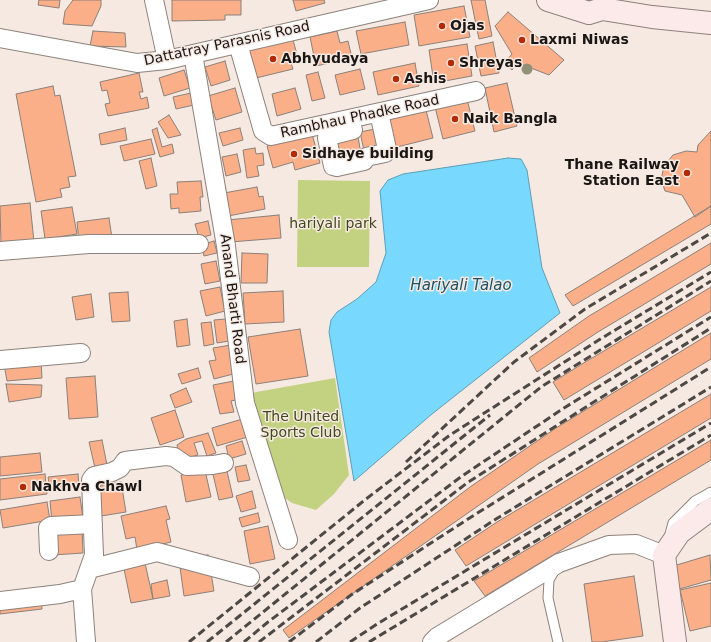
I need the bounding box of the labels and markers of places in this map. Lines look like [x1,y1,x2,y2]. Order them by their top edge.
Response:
place label: Ojas [450,18,484,34]
marker: Ojas [437,21,447,31]
place label: Laxmi Niwas [530,32,629,48]
marker: Laxmi Niwas [517,35,527,45]
place label: Abhyudaya [281,51,369,67]
marker: Abhyudaya [268,54,278,64]
place label: Shreyas [459,55,522,71]
marker: Shreyas [446,58,456,68]
place label: Ashis [404,71,446,87]
marker: Ashis [391,74,401,84]
place label: Naik Bangla [463,111,558,127]
marker: Naik Bangla [450,114,460,124]
place label: Sidhaye building [302,146,434,162]
marker: Sidhaye building [289,149,299,159]
place label: Thane Railway Station East [565,157,679,190]
marker: Thane Railway Station East [682,168,692,178]
place label: Nakhva Chawl [31,479,142,495]
marker: Nakhva Chawl [18,482,28,492]

